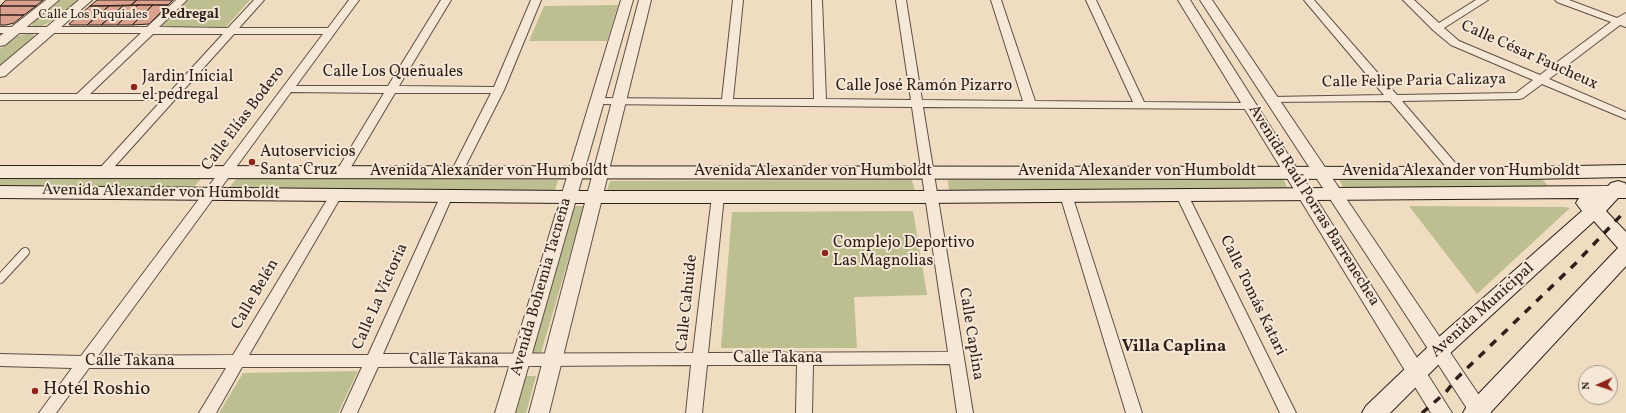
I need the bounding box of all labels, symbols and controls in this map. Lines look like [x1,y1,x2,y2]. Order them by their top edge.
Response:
district label: Pedregal [161,7,219,23]
street label: Calle Los Puquiales [38,8,148,24]
street label: Calle César Faucheux [1458,17,1600,95]
street label: Calle Elías Bodero [198,63,290,175]
street label: Calle Los Queñuales [323,63,463,83]
place label: Jardin Inicial el pedregal [142,68,233,106]
street label: Calle Felipe Paria Calizaya [1322,71,1506,93]
street label: Calle José Ramón Pizarro [836,77,1012,97]
marker: Jardin Inicial el pedregal [129,82,139,92]
street label: Avenida Raúl Porras Barrenechea [1243,102,1383,310]
place label: Autoservicios Santa Cruz [260,143,356,181]
marker: Autoservicios Santa Cruz [247,157,257,167]
street label: Avenida Alexander von Humboldt [370,162,608,182]
street label: Avenida Alexander von Humboldt [694,162,932,182]
street label: Avenida Alexander von Humboldt [1018,162,1256,182]
street label: Avenida Alexander von Humboldt [1342,162,1580,182]
street label: Avenida Alexander von Humboldt [42,181,280,205]
street label: Avenida Bohemia Tacneña [507,196,577,378]
street label: Calle Tomás Katari [1215,233,1289,359]
place label: Complejo Deportivo Las Magnolias [833,234,975,272]
street label: Calle La Victoria [349,241,413,353]
marker: Complejo Deportivo Las Magnolias [820,248,830,258]
street label: Calle Cahuide [673,254,703,352]
street label: Calle Belén [228,256,284,334]
street label: Avenida Municipal [1427,260,1539,362]
street label: Calle Caplina [953,286,987,382]
district label: Villa Caplina [1122,338,1226,358]
street label: Calle Takana [733,349,823,369]
street label: Calle Takana [409,351,499,371]
street label: Calle Takana [85,352,175,372]
north arrow [1578,365,1618,405]
place label: Hotel Roshio [43,380,150,402]
text: N [1579,381,1594,390]
marker: Hotel Roshio [30,386,40,396]

